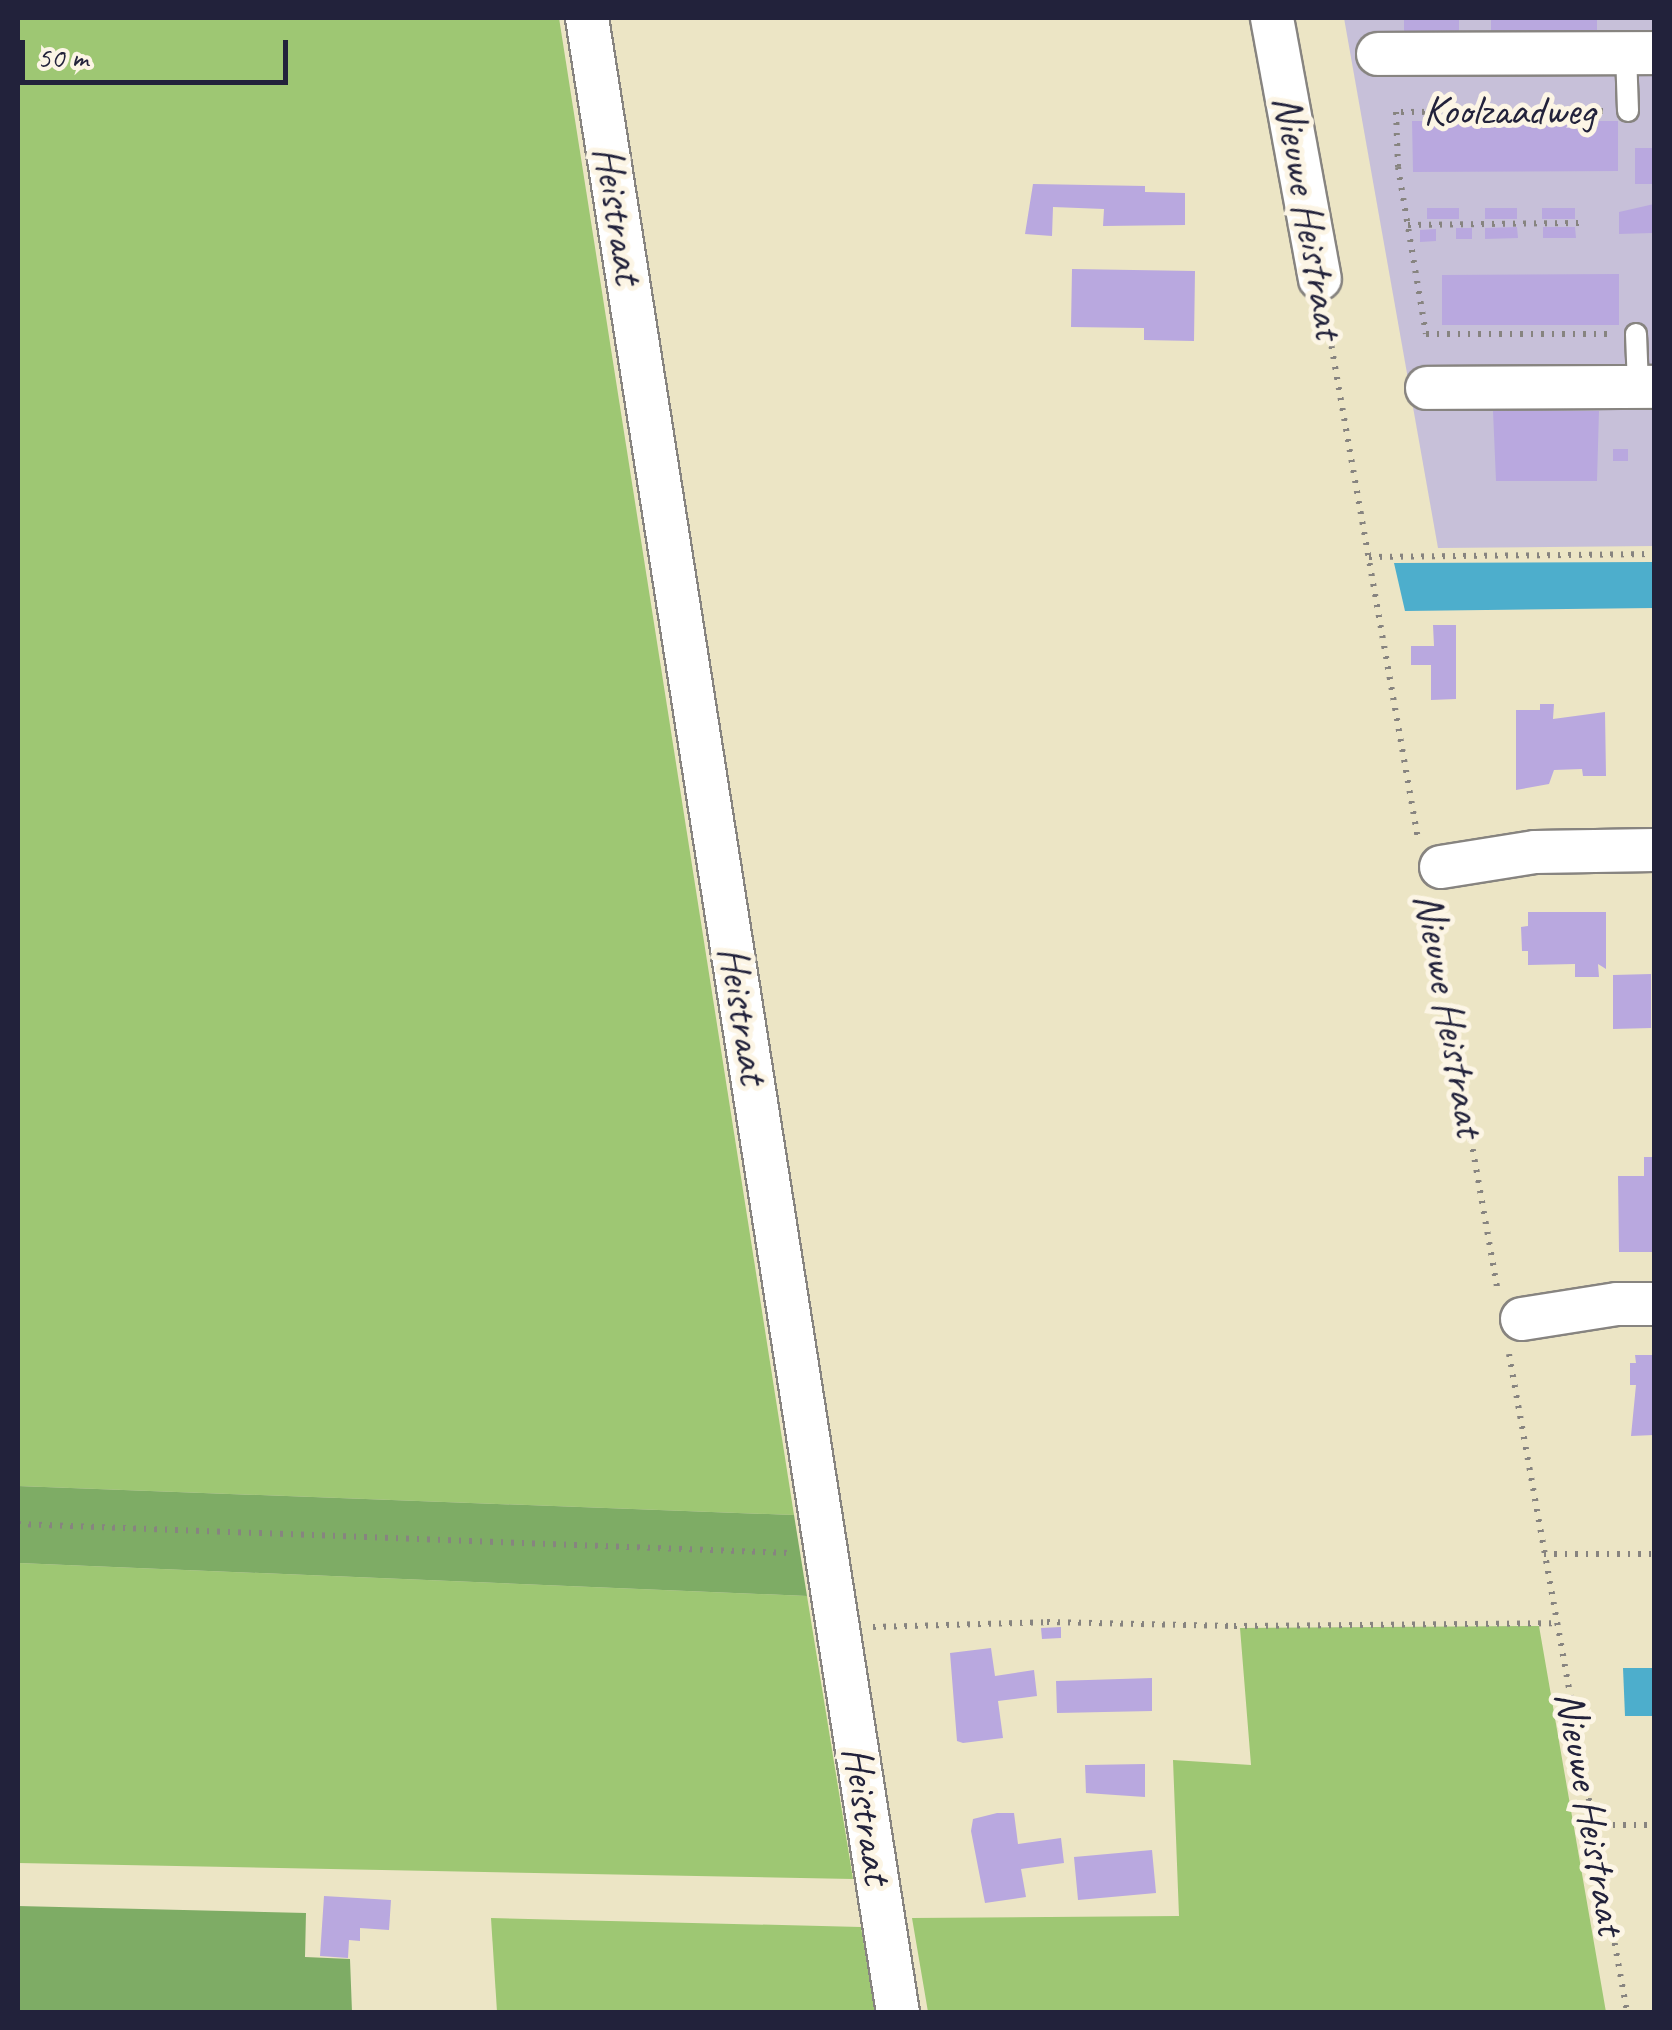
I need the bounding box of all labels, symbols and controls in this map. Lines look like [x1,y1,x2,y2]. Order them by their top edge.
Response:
scale bar [25,20,292,82]
text: 50 m [37,38,88,76]
street label: Koolzaadweg [1423,86,1595,136]
street label: Nieuwe Heistraat [1262,91,1354,343]
street label: Heistraat [582,143,654,287]
street label: Nieuwe Heistraat [1403,889,1495,1141]
street label: Heistraat [707,943,779,1087]
street label: Nieuwe Heistraat [1544,1687,1636,1939]
street label: Heistraat [831,1743,903,1887]

